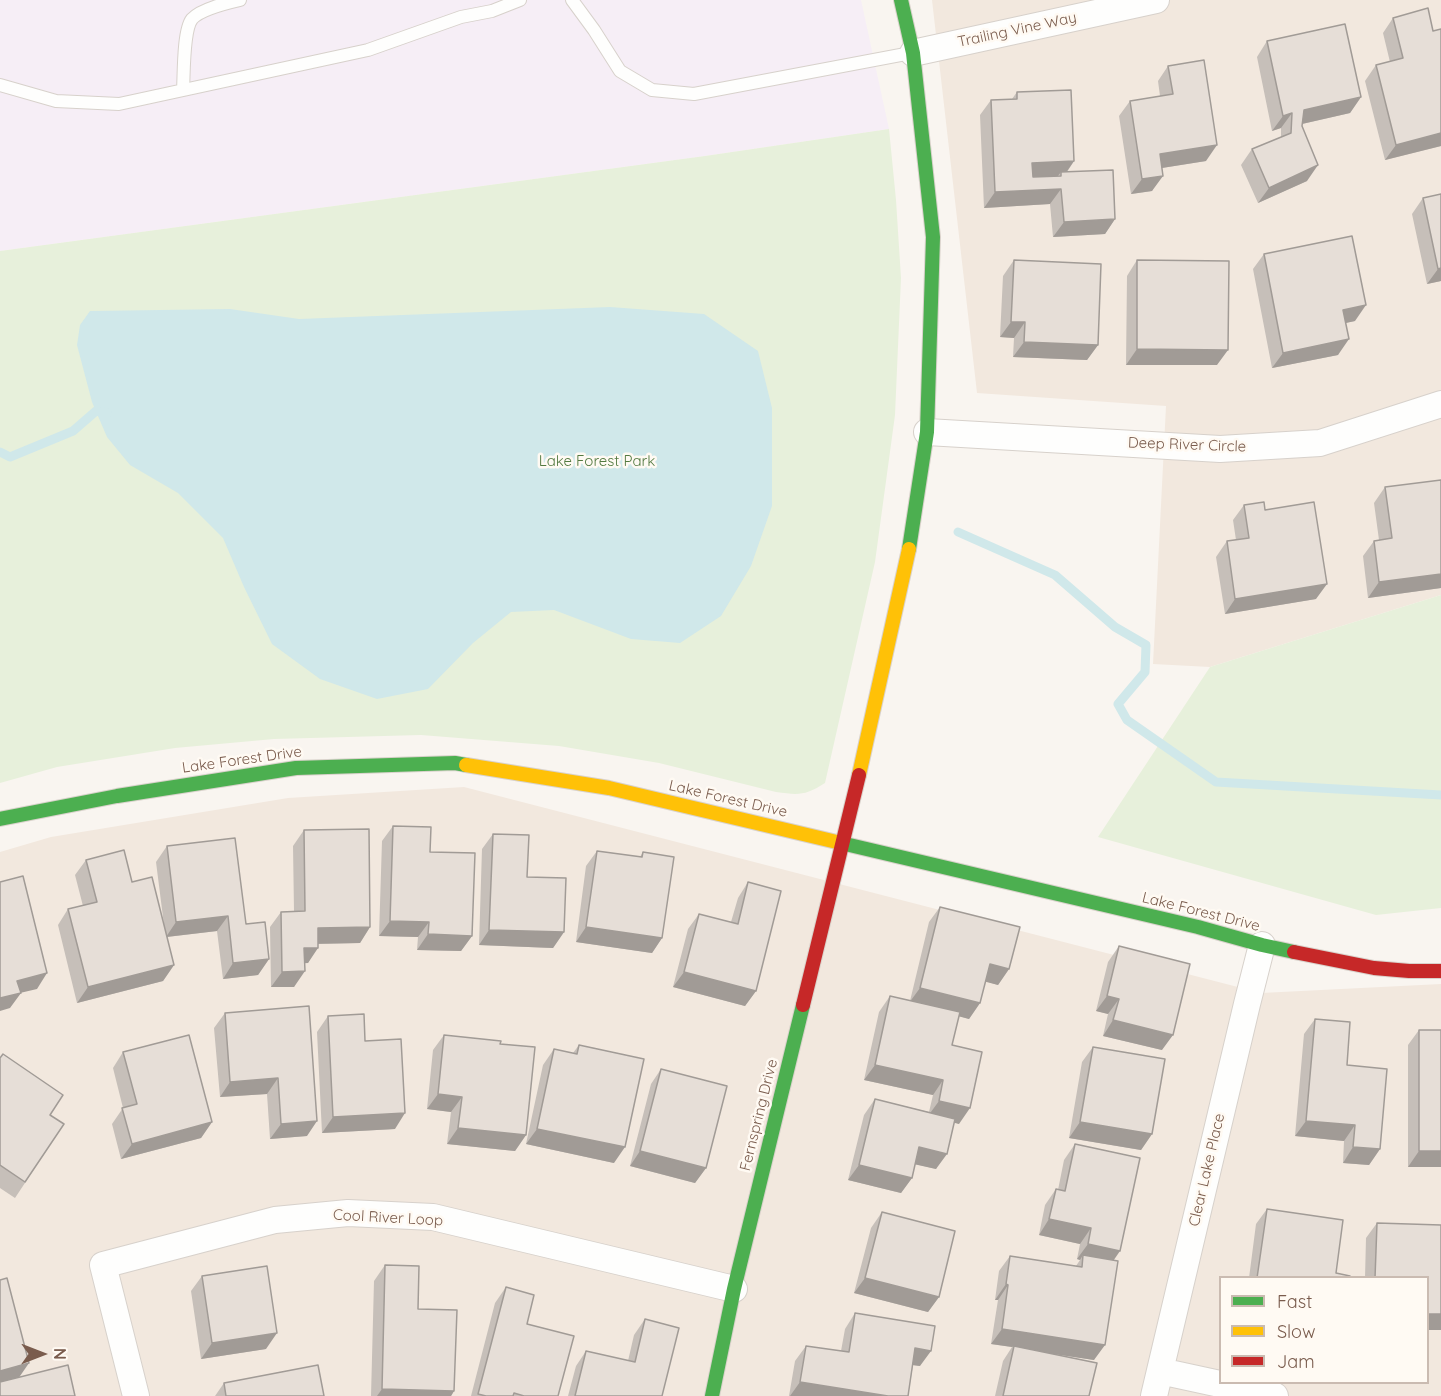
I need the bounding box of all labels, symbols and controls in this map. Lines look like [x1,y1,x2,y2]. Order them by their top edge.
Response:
street label: Trailing Vine Way [956,9,1078,51]
street label: Deep River Circle [1127,434,1247,456]
park label: Lake Forest Park [539,452,655,470]
street label: Lake Forest Drive [181,743,303,777]
street label: Lake Forest Drive [667,777,789,821]
street label: Lake Forest Drive [1140,889,1262,935]
street label: Fernspring Drive [736,1057,782,1173]
street label: Clear Lake Place [1185,1112,1229,1228]
street label: Cool River Loop [333,1206,443,1230]
legend [1219,1276,1429,1384]
text: Fast [1277,1290,1312,1313]
text: Slow [1277,1320,1315,1343]
north arrow [12,1324,72,1384]
text: N [50,1348,70,1360]
text: Jam [1277,1350,1315,1373]

